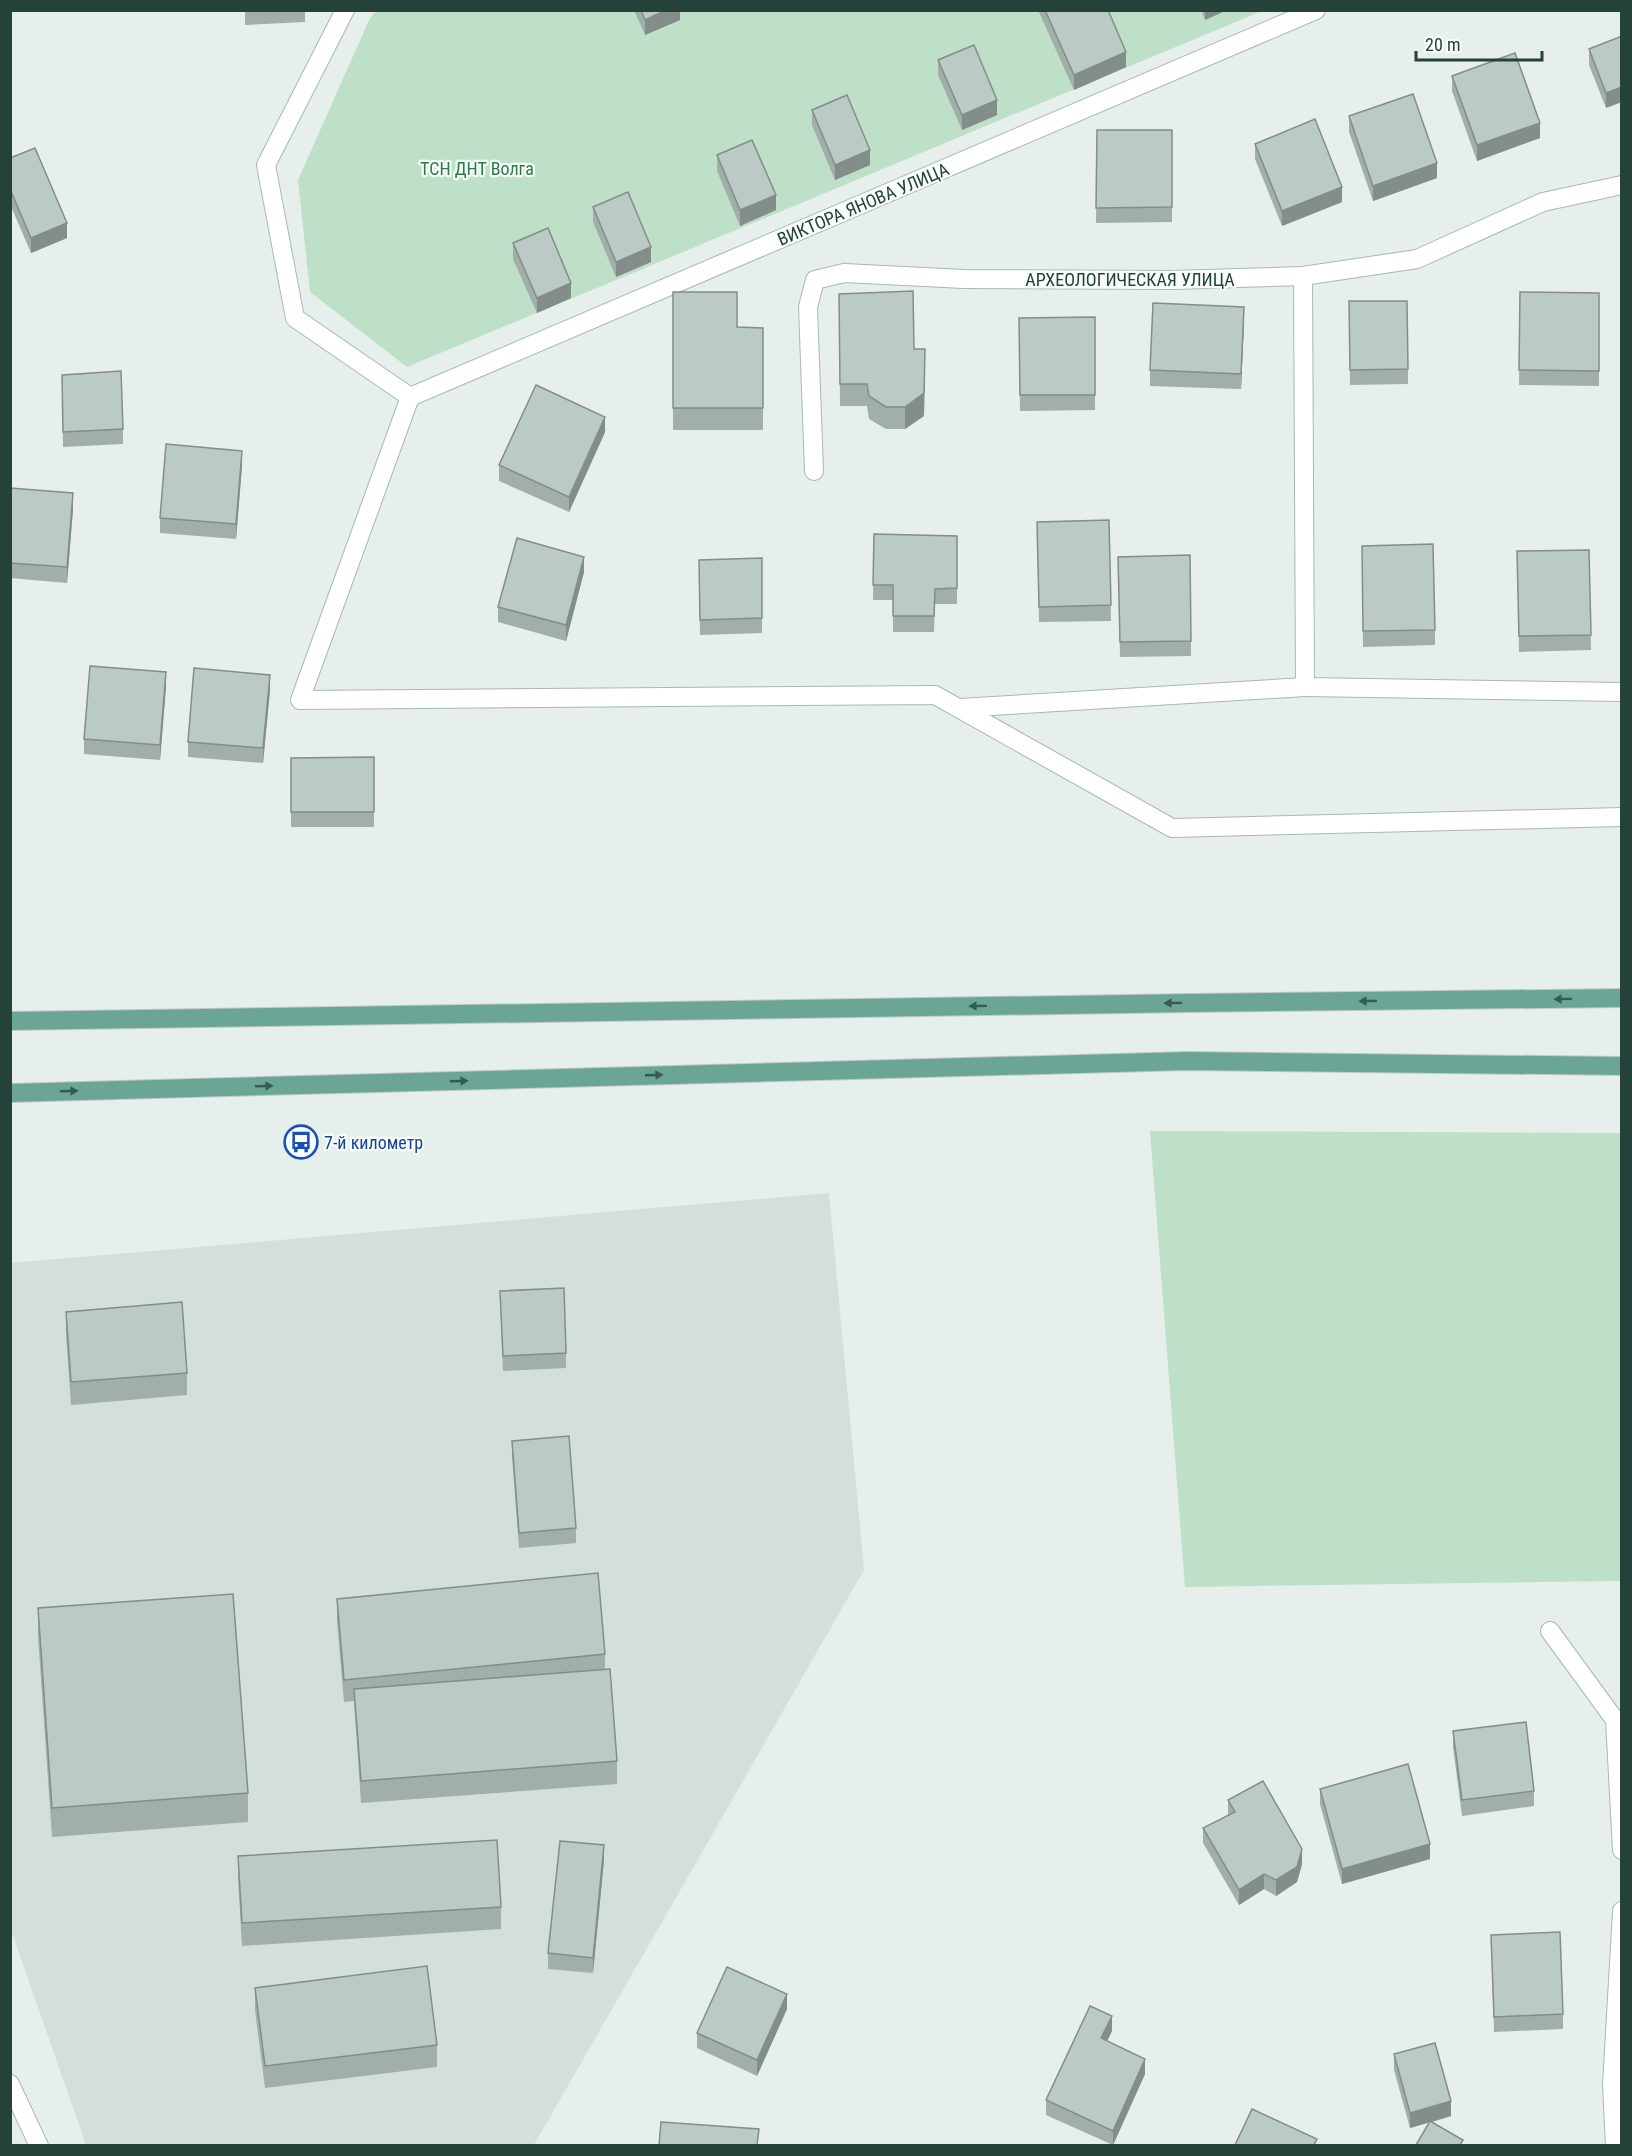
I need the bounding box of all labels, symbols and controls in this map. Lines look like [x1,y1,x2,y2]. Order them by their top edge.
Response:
scale bar [1416,24,1542,62]
text: 20 m [1425,34,1460,55]
park label: ТСН ДНТ Волга [420,158,534,179]
street label: ВИКТОРА ЯНОВА УЛИЦА [774,158,953,250]
street label: АРХЕОЛОГИЧЕСКАЯ УЛИЦА [1025,269,1235,290]
one-way arrow [1554,994,1573,1004]
one-way arrow [1359,996,1378,1006]
one-way arrow [1164,998,1183,1008]
one-way arrow [969,1001,988,1011]
one-way arrow [644,1071,663,1080]
one-way arrow [449,1076,468,1085]
one-way arrow [254,1081,273,1091]
one-way arrow [59,1086,78,1096]
bus stop icon: 7-й километр [283,1124,319,1160]
place label: 7-й километр [324,1132,423,1153]

